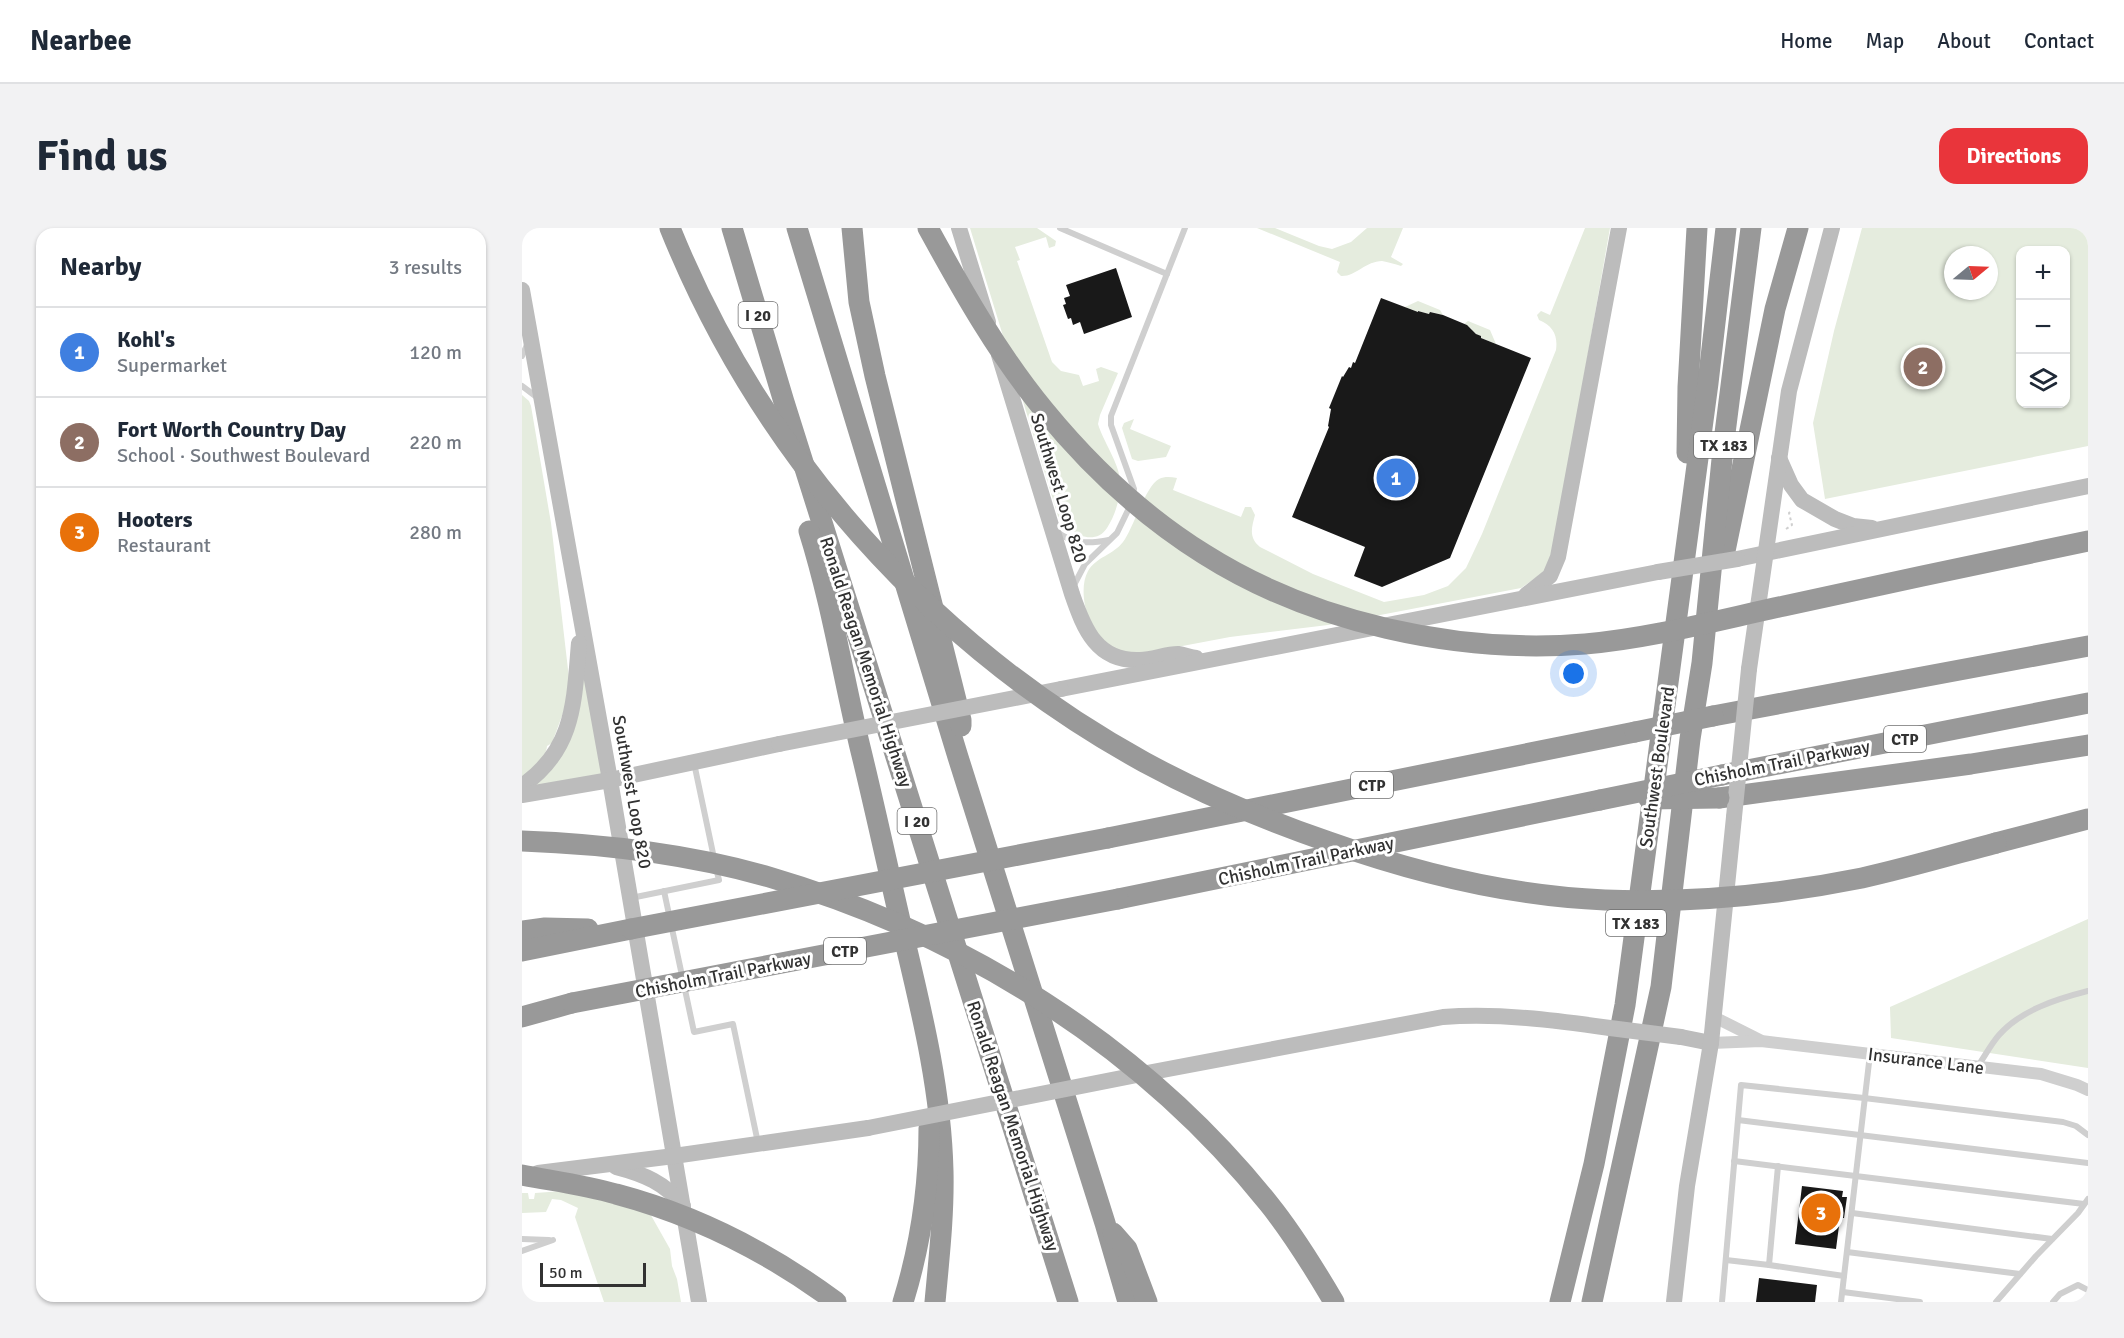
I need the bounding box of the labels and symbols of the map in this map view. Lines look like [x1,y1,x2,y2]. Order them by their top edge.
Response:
north arrow [1944,246,1998,300]
road number: I 20 [738,302,778,328]
pin: 2 [1904,344,1942,390]
street label: Southwest Loop 820 [1026,411,1092,565]
road number: TX 183 [1694,432,1754,458]
pin: 1 [1376,456,1416,500]
street label: Ronald Reagan Memorial Highway [815,534,917,791]
your location [1559,659,1588,688]
street label: Southwest Boulevard [1635,685,1679,849]
street label: Southwest Loop 820 [608,714,656,870]
road number: CTP [1884,726,1926,752]
street label: Chisholm Trail Parkway [1692,735,1872,791]
road number: CTP [1351,772,1393,798]
road number: I 20 [898,808,936,834]
street label: Chisholm Trail Parkway [1216,832,1396,890]
road number: TX 183 [1606,910,1666,936]
road number: CTP [824,938,866,964]
street label: Chisholm Trail Parkway [633,947,813,1003]
street label: Ronald Reagan Memorial Highway [962,998,1064,1255]
street label: Insurance Lane [1867,1043,1985,1079]
pin: 3 [1802,1190,1840,1236]
scale bar [540,1260,646,1288]

